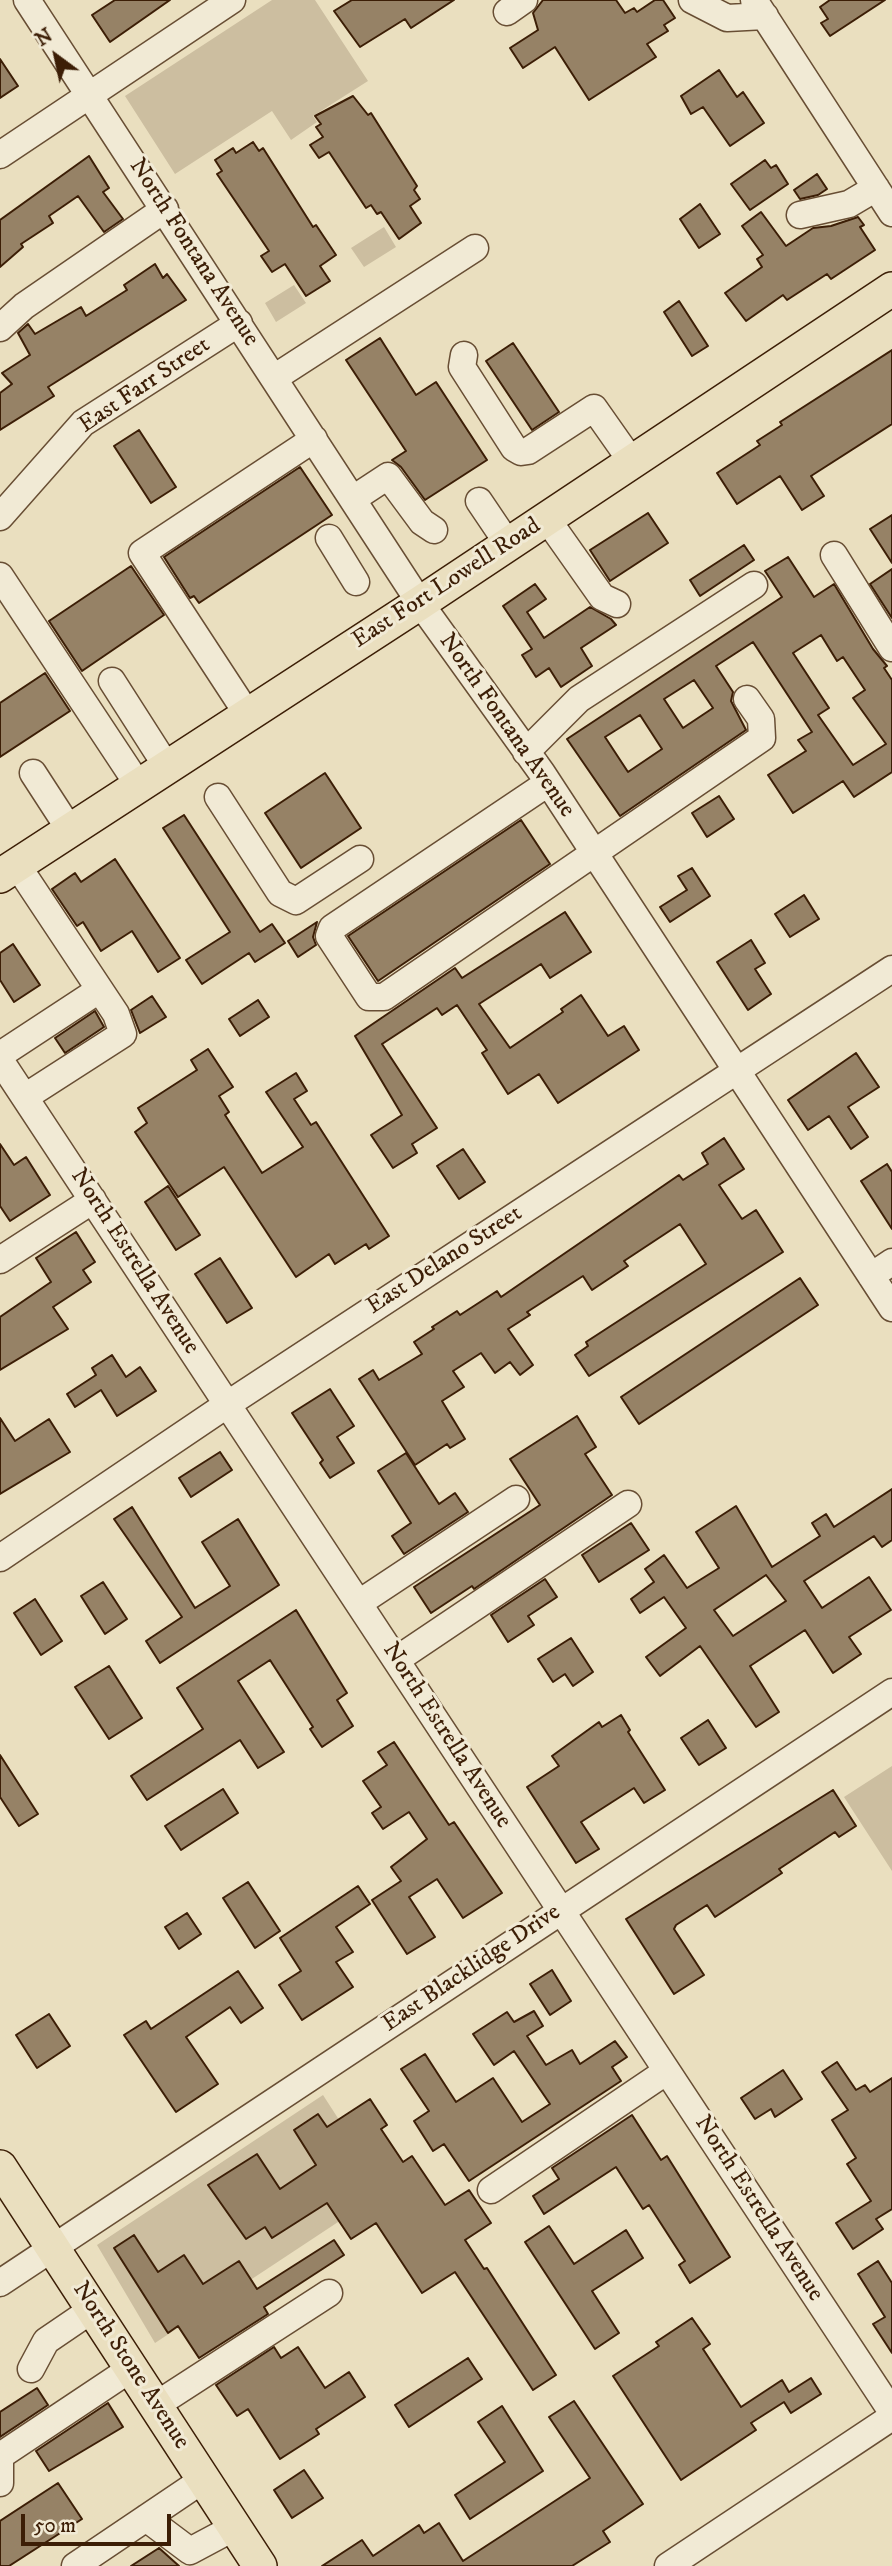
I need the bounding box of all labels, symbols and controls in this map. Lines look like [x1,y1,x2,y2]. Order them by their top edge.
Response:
north arrow [21,21,91,91]
text: N [31,24,57,52]
street label: North Fontana Avenue [122,154,264,352]
street label: East Farr Street [74,332,216,440]
street label: East Fort Lowell Road [347,512,547,656]
street label: North Fontana Avenue [432,628,580,824]
street label: North Estrella Avenue [63,1164,205,1360]
street label: East Delano Street [362,1200,528,1322]
street label: North Estrella Avenue [375,1638,517,1834]
street label: East Blacklidge Drive [378,1899,566,2039]
street label: North Estrella Avenue [687,2111,829,2307]
street label: North Stone Avenue [65,2277,195,2455]
scale bar [24,2500,175,2544]
text: 50 m [34,2513,76,2539]

